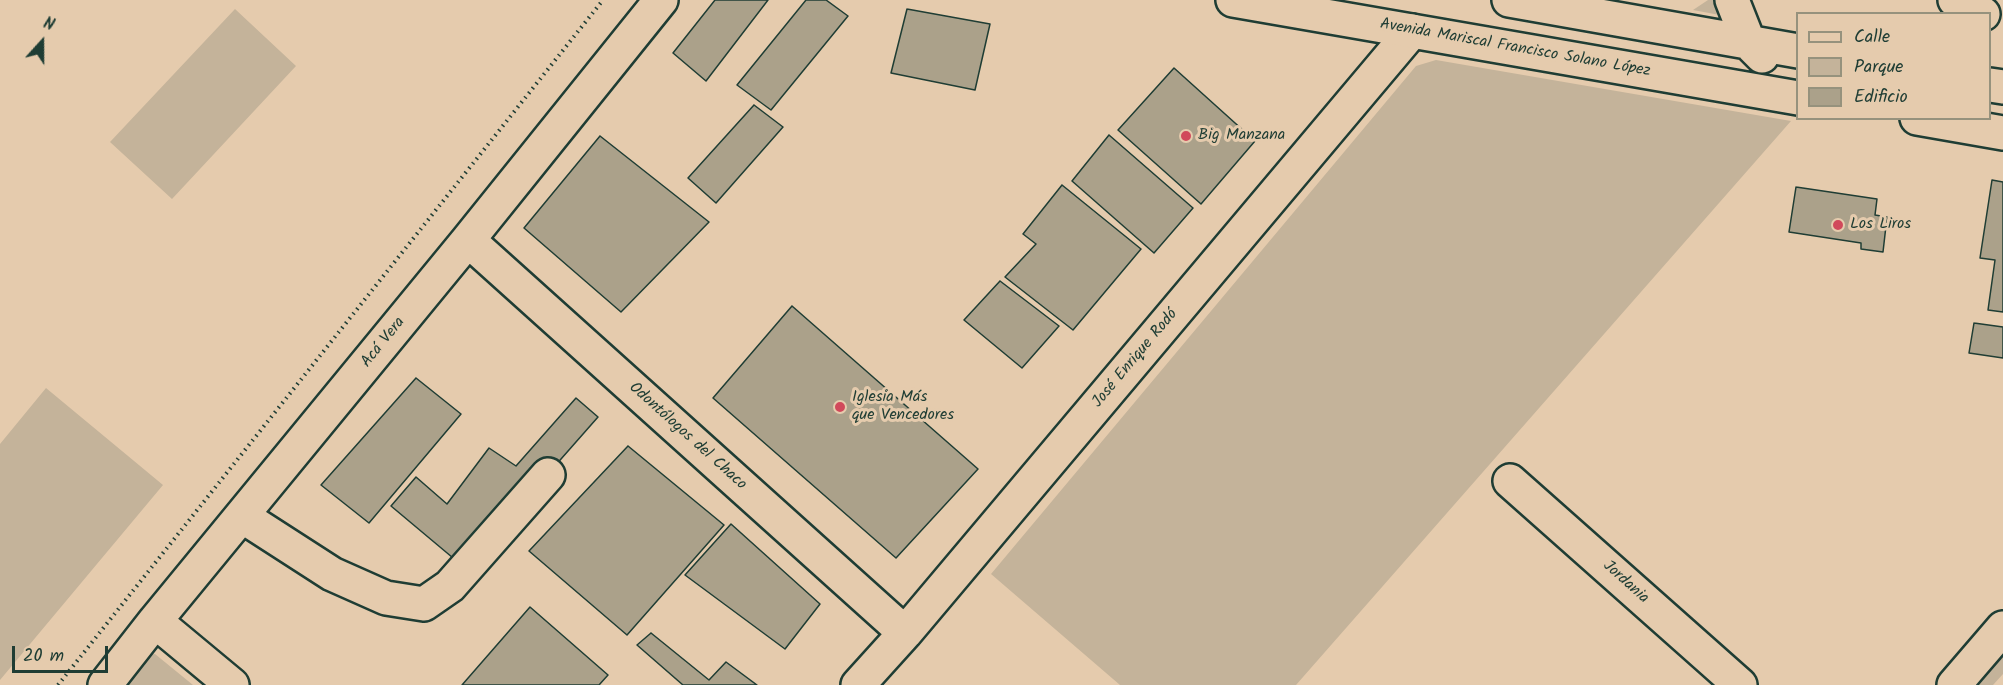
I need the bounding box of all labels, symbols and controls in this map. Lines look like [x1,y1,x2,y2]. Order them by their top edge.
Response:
text: N [39,11,58,38]
north arrow [12,12,72,72]
legend [1796,12,1991,120]
street label: Avenida Mariscal Francisco Solano López [1378,16,1652,82]
text: Calle [1854,23,1890,52]
text: Parque [1854,53,1903,82]
text: Edificio [1854,83,1908,112]
place label: Big Manzana [1198,126,1285,146]
marker: Big Manzana [1179,129,1193,143]
place label: Los Liros [1850,215,1911,235]
marker: Los Liros [1831,218,1845,232]
street label: José Enrique Rodó [1089,306,1183,412]
street label: Acá Vera [358,314,410,372]
street label: Odontólogos del Chaco [624,379,750,495]
place label: Iglesia Más que Vencedores [852,388,954,426]
marker: Iglesia Más que Vencedores [833,400,847,414]
street label: Jordania [1598,557,1652,609]
scale bar [15,634,111,672]
text: 20 m [23,642,64,671]

